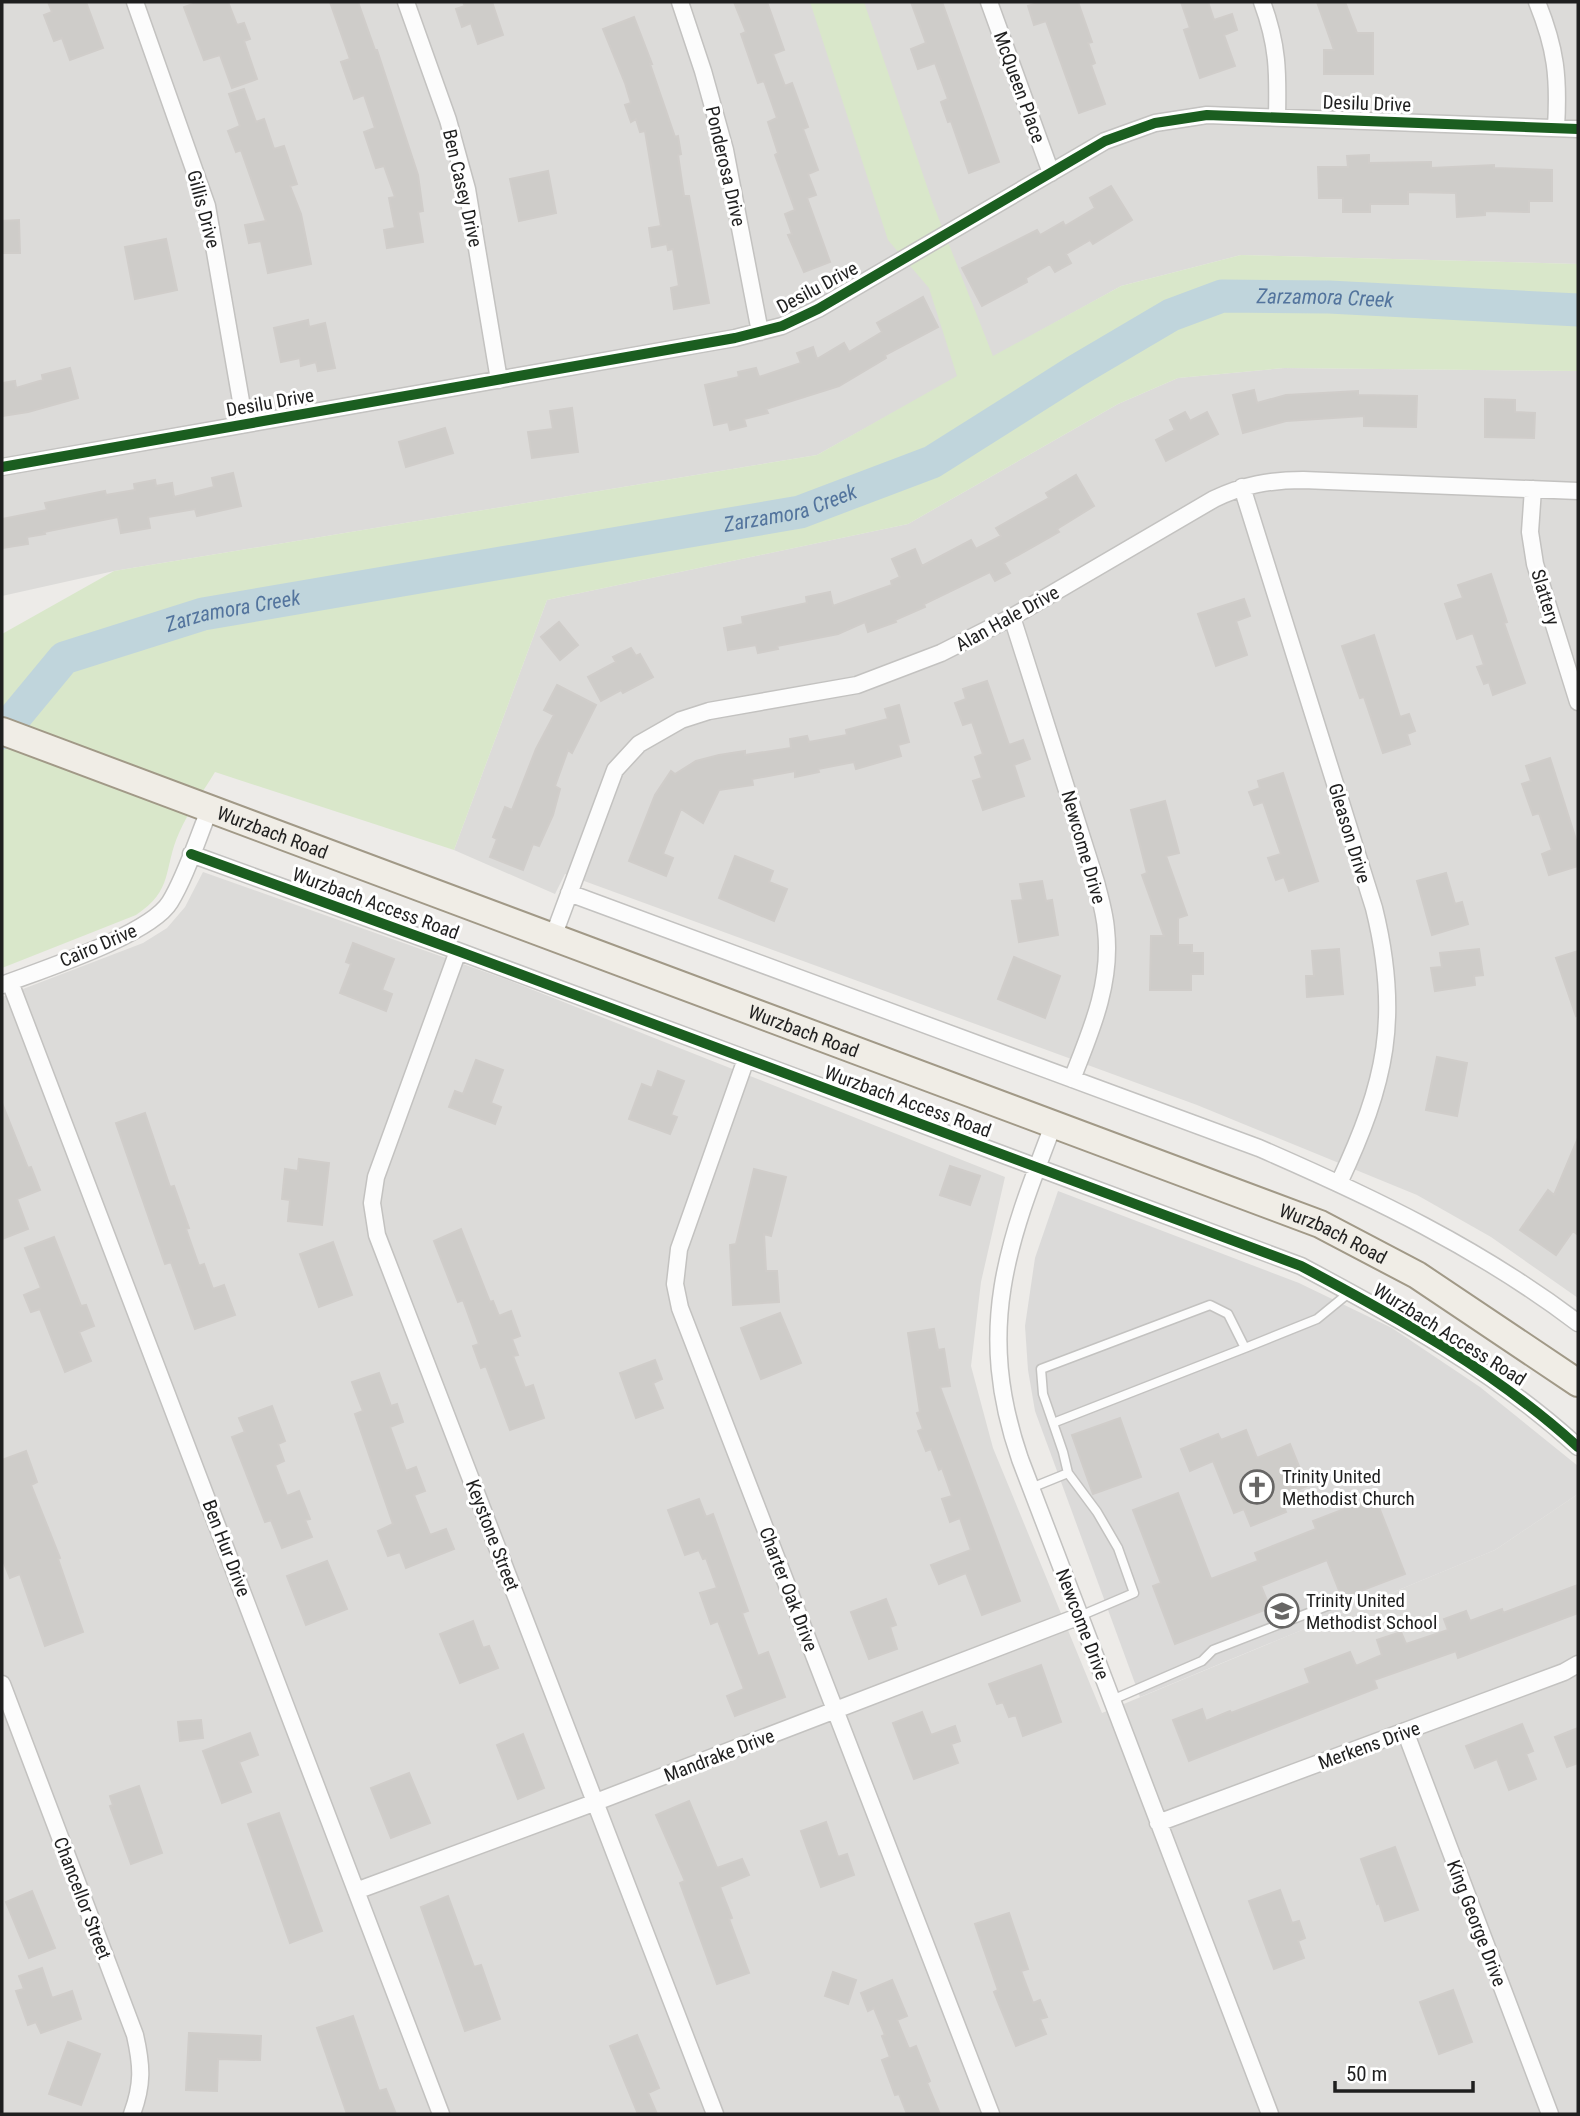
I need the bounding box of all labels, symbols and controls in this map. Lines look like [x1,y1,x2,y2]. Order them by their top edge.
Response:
street label: McQueen Place [989,28,1050,146]
street label: Desilu Drive [1322,90,1412,117]
street label: Ponderosa Drive [701,104,751,229]
street label: Ben Casey Drive [438,127,487,249]
street label: Gillis Drive [182,168,225,251]
street label: Desilu Drive [773,256,862,318]
water label: Zarzamora Creek [1255,284,1395,312]
street label: Desilu Drive [224,383,316,422]
water label: Zarzamora Creek [721,479,861,537]
street label: Slattery [1526,566,1565,628]
street label: Alan Hale Drive [952,581,1063,656]
water label: Zarzamora Creek [162,585,303,637]
street label: Gleason Drive [1323,780,1376,886]
street label: Newcome Drive [1056,788,1111,907]
street label: Wurzbach Road [214,802,331,864]
street label: Wurzbach Access Road [289,863,462,944]
street label: Cairo Drive [56,919,140,972]
street label: Wurzbach Road [745,1000,862,1063]
street label: Wurzbach Access Road [821,1061,994,1142]
street label: Wurzbach Road [1276,1199,1391,1269]
street label: Wurzbach Access Road [1369,1278,1530,1391]
place label: Trinity United Methodist Church [1282,1465,1415,1510]
church icon: Trinity United Methodist Church [1238,1468,1276,1506]
street label: Keystone Street [461,1476,524,1594]
street label: Ben Hur Drive [198,1497,256,1600]
street label: Charter Oak Drive [754,1524,823,1655]
street label: Newcome Drive [1051,1566,1114,1683]
place label: Trinity United Methodist School [1306,1589,1437,1634]
school or university icon: Trinity United Methodist School [1263,1592,1301,1630]
street label: Merkens Drive [1315,1716,1423,1774]
street label: Mandrake Drive [661,1724,778,1787]
street label: Chancellor Street [49,1834,116,1962]
street label: King George Drive [1442,1857,1511,1990]
scale bar [1335,2050,1473,2094]
text: 50 m [1346,2062,1387,2086]

